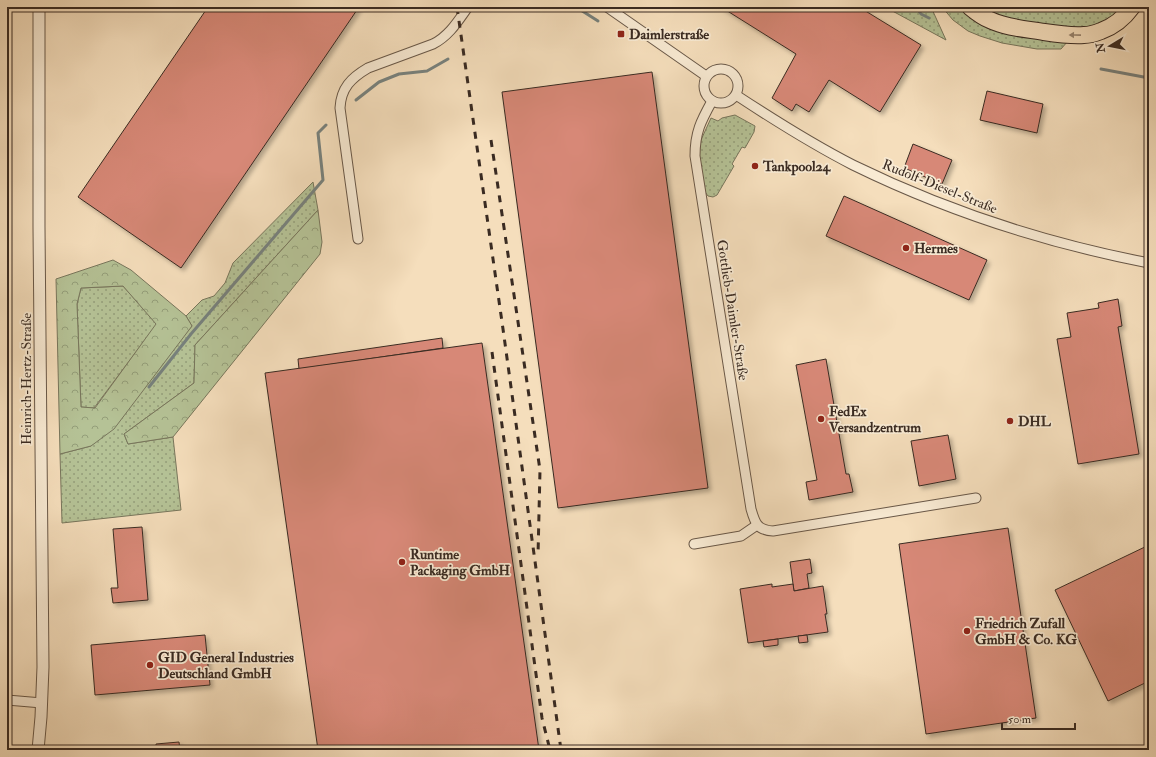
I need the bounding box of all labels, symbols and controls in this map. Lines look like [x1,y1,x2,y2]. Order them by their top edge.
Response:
place label: Daimlerstraße [629,26,709,43]
north arrow [1090,26,1130,66]
marker: Daimlerstraße [616,29,626,39]
one-way arrow [1068,32,1081,38]
text: N [1093,41,1108,55]
street label: Rudolf-Diesel-Straße [880,156,1000,217]
place label: Tankpool24 [762,158,832,176]
marker: Tankpool24 [750,161,760,171]
street label: Gottlieb-Daimler-Straße [713,238,752,382]
place label: Hermes [914,240,958,257]
marker: Hermes [901,243,911,253]
street label: Heinrich-Hertz-Straße [18,313,35,445]
place label: FedEx Versandzentrum [828,403,921,436]
place label: DHL [1018,413,1052,430]
marker: FedEx Versandzentrum [816,414,826,424]
marker: DHL [1005,416,1015,426]
place label: Runtime Packaging GmbH [410,546,510,580]
marker: Runtime Packaging GmbH [397,557,407,567]
place label: Friedrich Zufall GmbH & Co. KG [975,615,1077,648]
marker: Friedrich Zufall GmbH & Co. KG [962,626,972,636]
place label: GID General Industries Deutschland GmbH [158,649,294,682]
marker: GID General Industries Deutschland GmbH [145,660,155,670]
scale bar [1002,705,1075,731]
text: 50 m [1008,712,1032,727]

